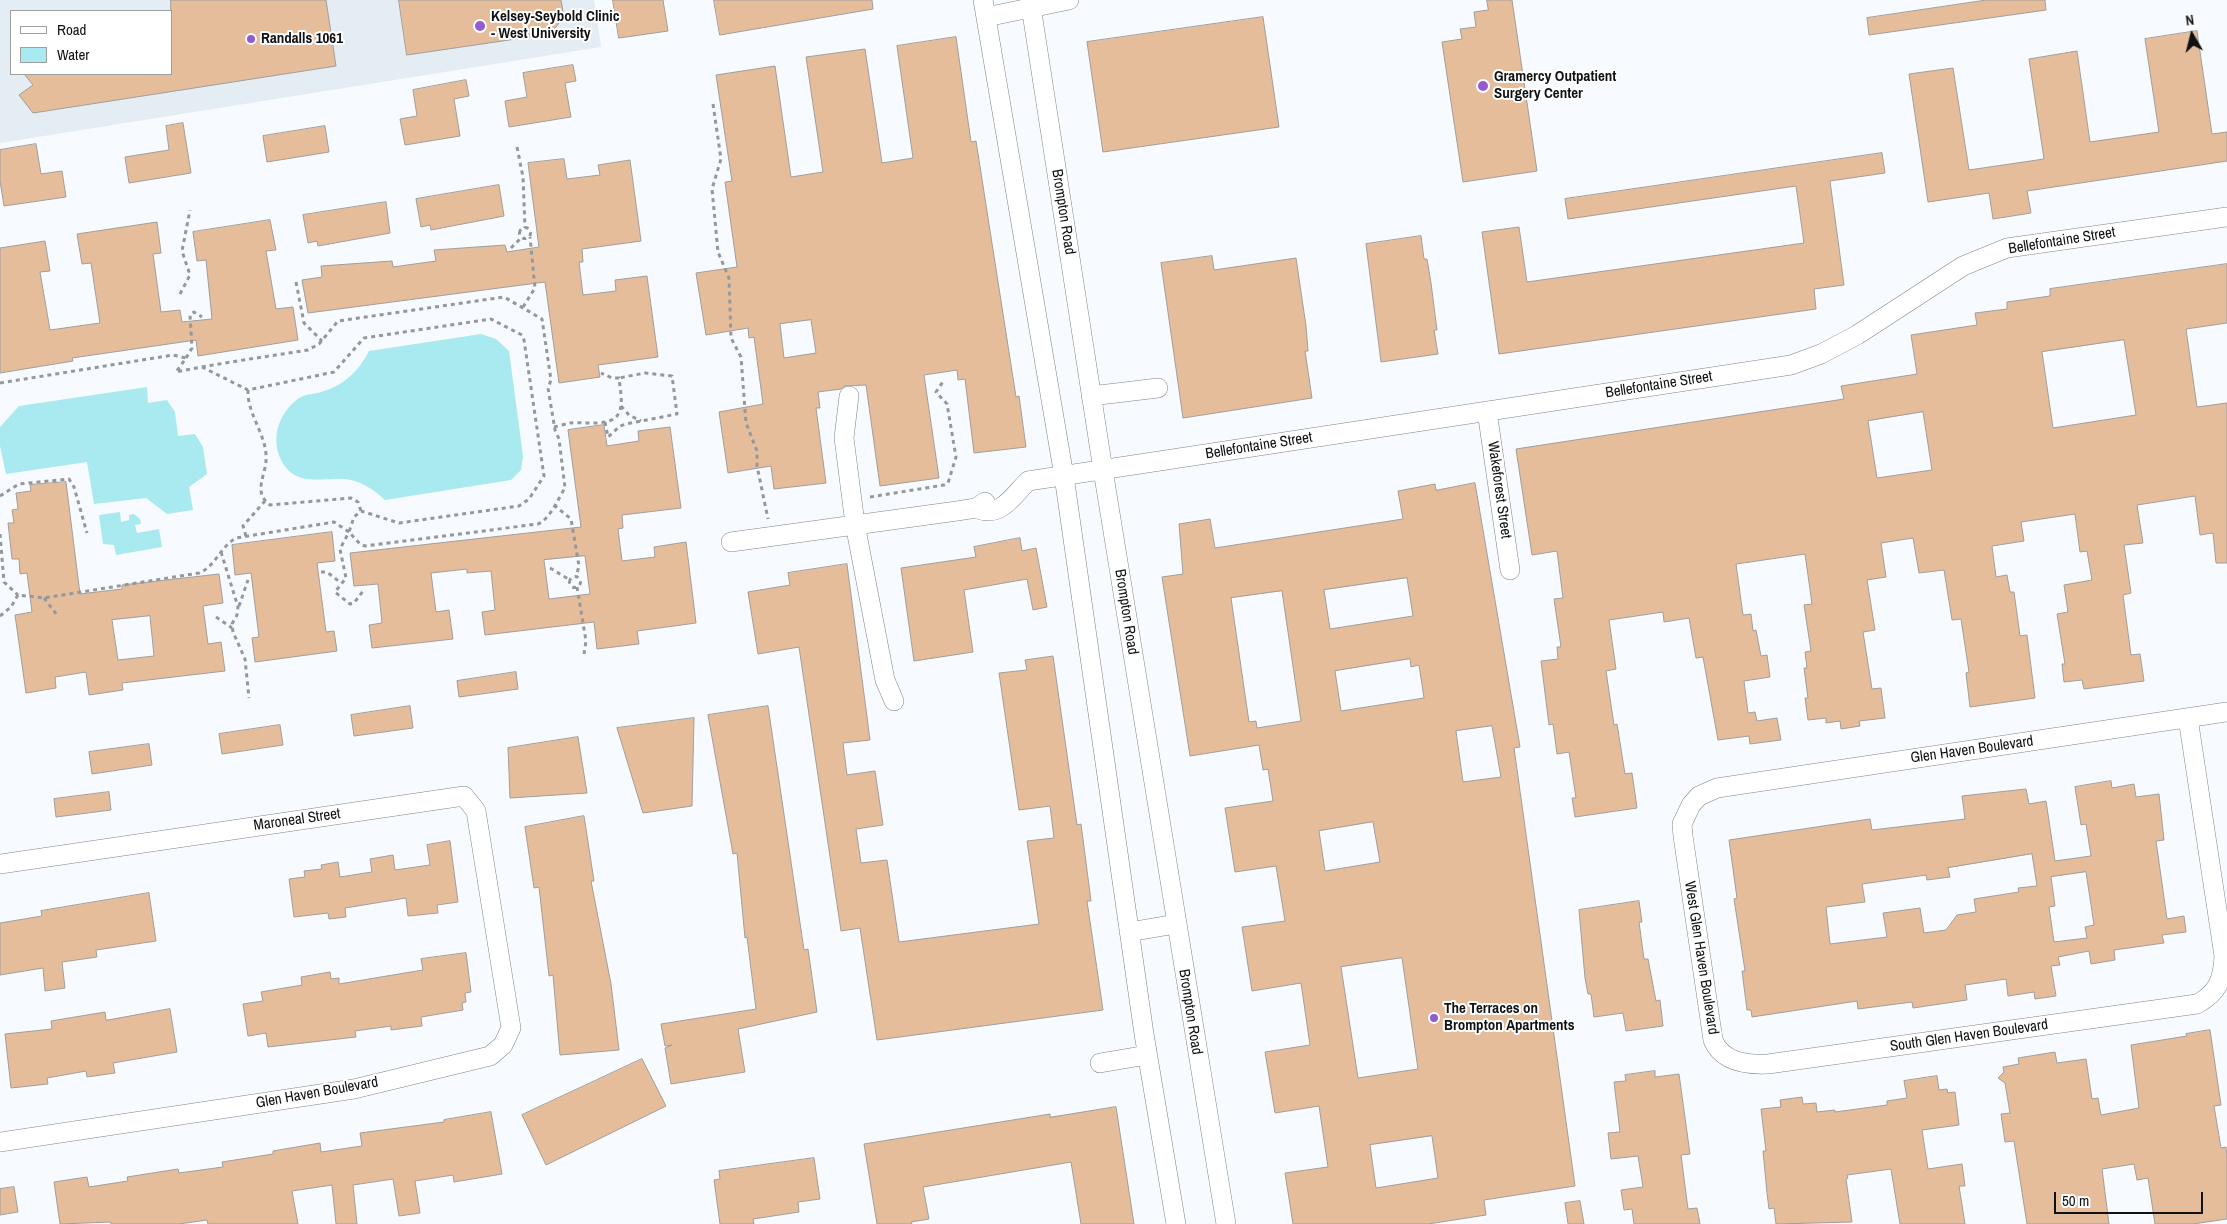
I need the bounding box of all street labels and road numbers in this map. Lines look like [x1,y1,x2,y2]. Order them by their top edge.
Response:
street label: Brompton Road [1047,168,1079,256]
street label: Bellefontaine Street [2007,224,2117,258]
street label: Bellefontaine Street [1604,368,1714,402]
street label: Bellefontaine Street [1204,429,1314,463]
street label: Wakeforest Street [1483,440,1515,540]
street label: Brompton Road [1110,568,1142,656]
street label: Glen Haven Boulevard [1909,732,2035,768]
street label: Maroneal Street [252,805,342,835]
street label: West Glen Haven Boulevard [1680,880,1722,1036]
street label: Brompton Road [1174,968,1206,1056]
street label: South Glen Haven Boulevard [1889,1016,2049,1056]
street label: Glen Haven Boulevard [255,1073,379,1113]

